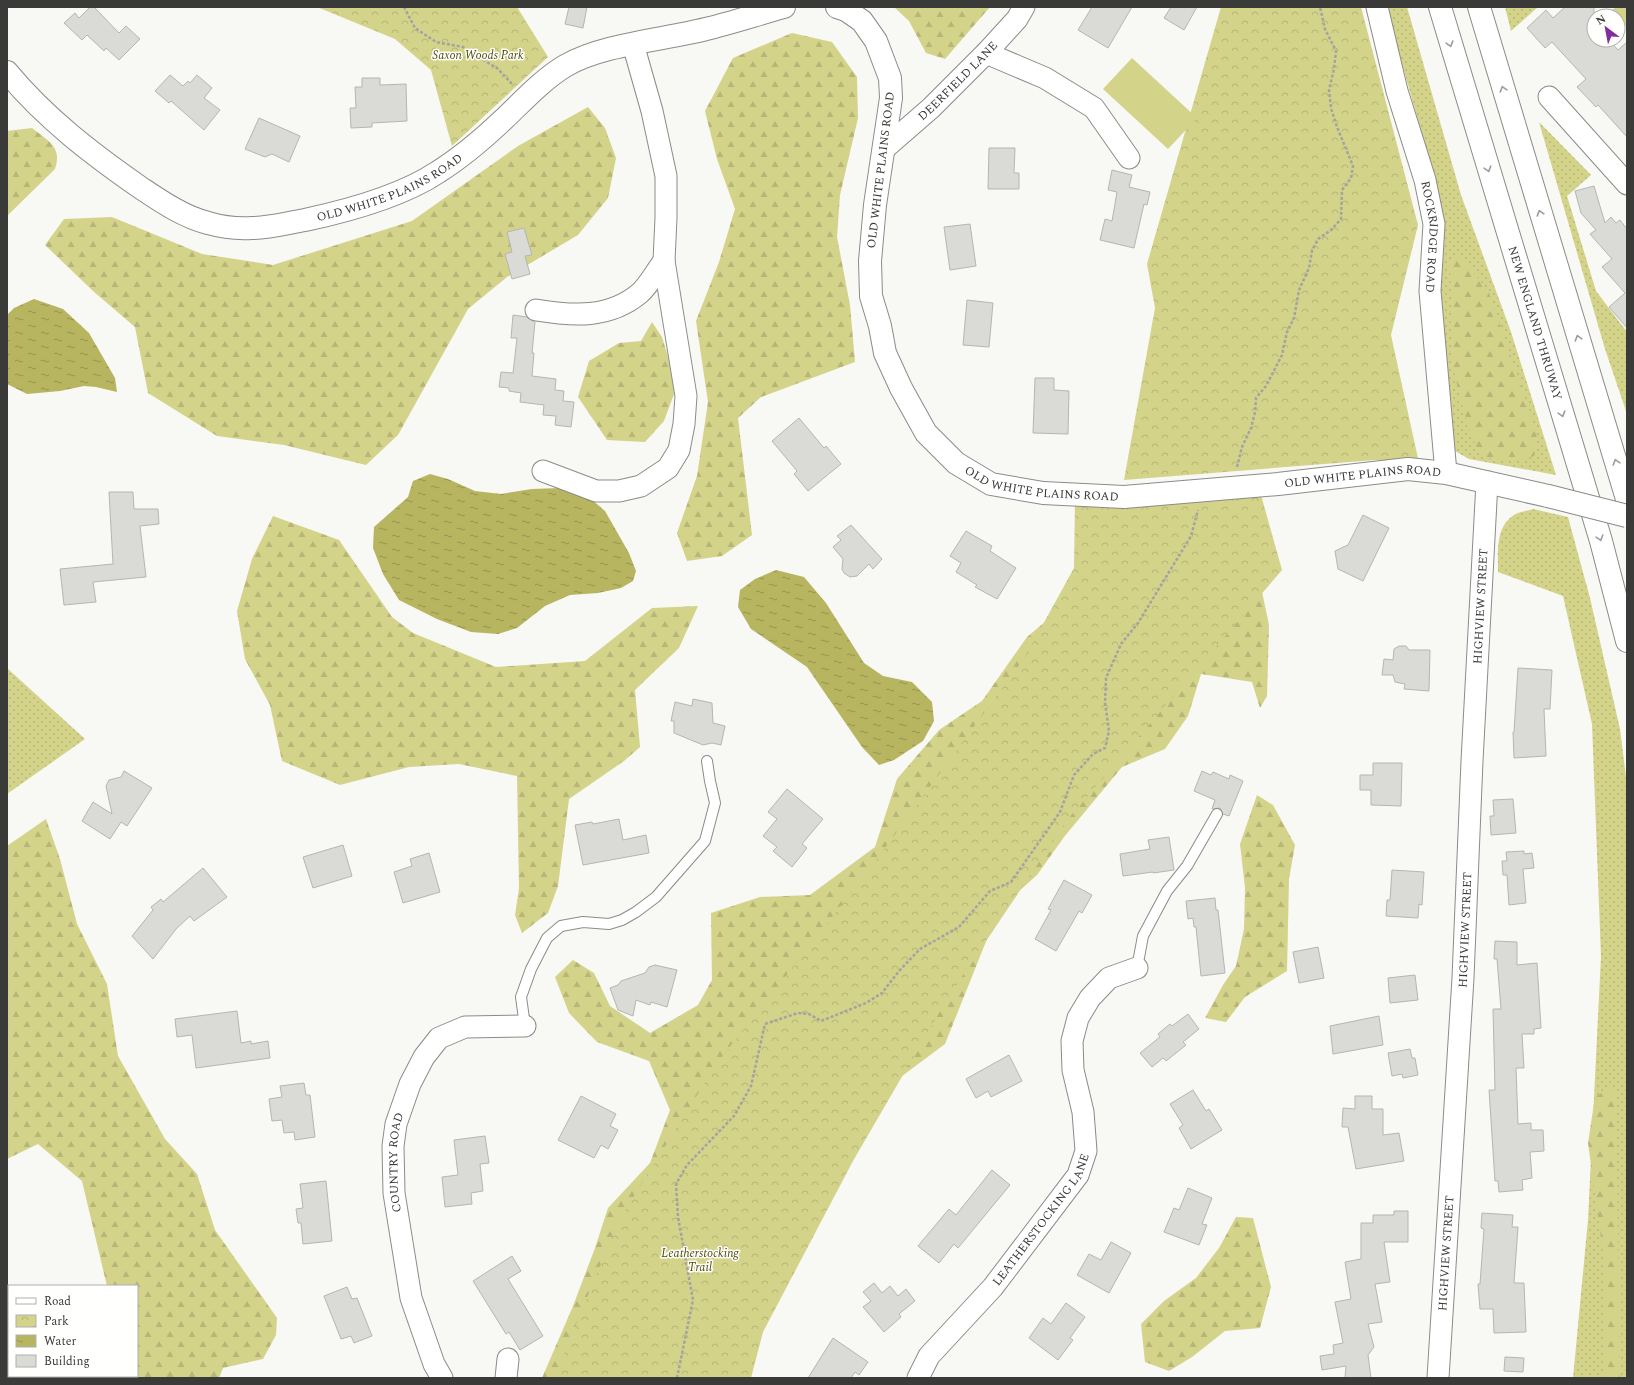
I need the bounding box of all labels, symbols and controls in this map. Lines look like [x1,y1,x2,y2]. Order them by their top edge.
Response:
north arrow [1586,8,1626,48]
text: N [1593,10,1609,30]
street label: DEERFIELD LANE [913,37,1002,125]
one-way arrow [1446,41,1454,48]
park label: Saxon Woods Park [432,46,524,65]
one-way arrow [1499,85,1508,92]
street label: OLD WHITE PLAINS ROAD [862,91,900,249]
street label: OLD WHITE PLAINS ROAD [315,148,467,227]
one-way arrow [1483,165,1492,172]
street label: ROCKRIDGE ROAD [1416,179,1444,293]
one-way arrow [1536,210,1545,217]
street label: NEW ENGLAND THRUWAY [1503,244,1568,403]
one-way arrow [1574,334,1583,341]
one-way arrow [1557,410,1566,417]
street label: OLD WHITE PLAINS ROAD [1283,459,1442,493]
one-way arrow [1612,459,1621,466]
street label: OLD WHITE PLAINS ROAD [961,461,1119,506]
one-way arrow [1595,535,1604,542]
street label: HIGHVIEW STREET [1468,548,1493,664]
street label: HIGHVIEW STREET [1453,872,1477,988]
street label: COUNTRY ROAD [383,1110,409,1214]
street label: LEATHERSTOCKING LANE [988,1151,1094,1290]
street label: HIGHVIEW STREET [1433,1195,1459,1312]
park label: Leatherstocking Trail [661,1244,739,1277]
legend [8,1285,138,1377]
text: Road [44,1292,71,1311]
text: Park [44,1312,69,1331]
text: Water [44,1332,76,1351]
text: Building [44,1352,90,1371]

